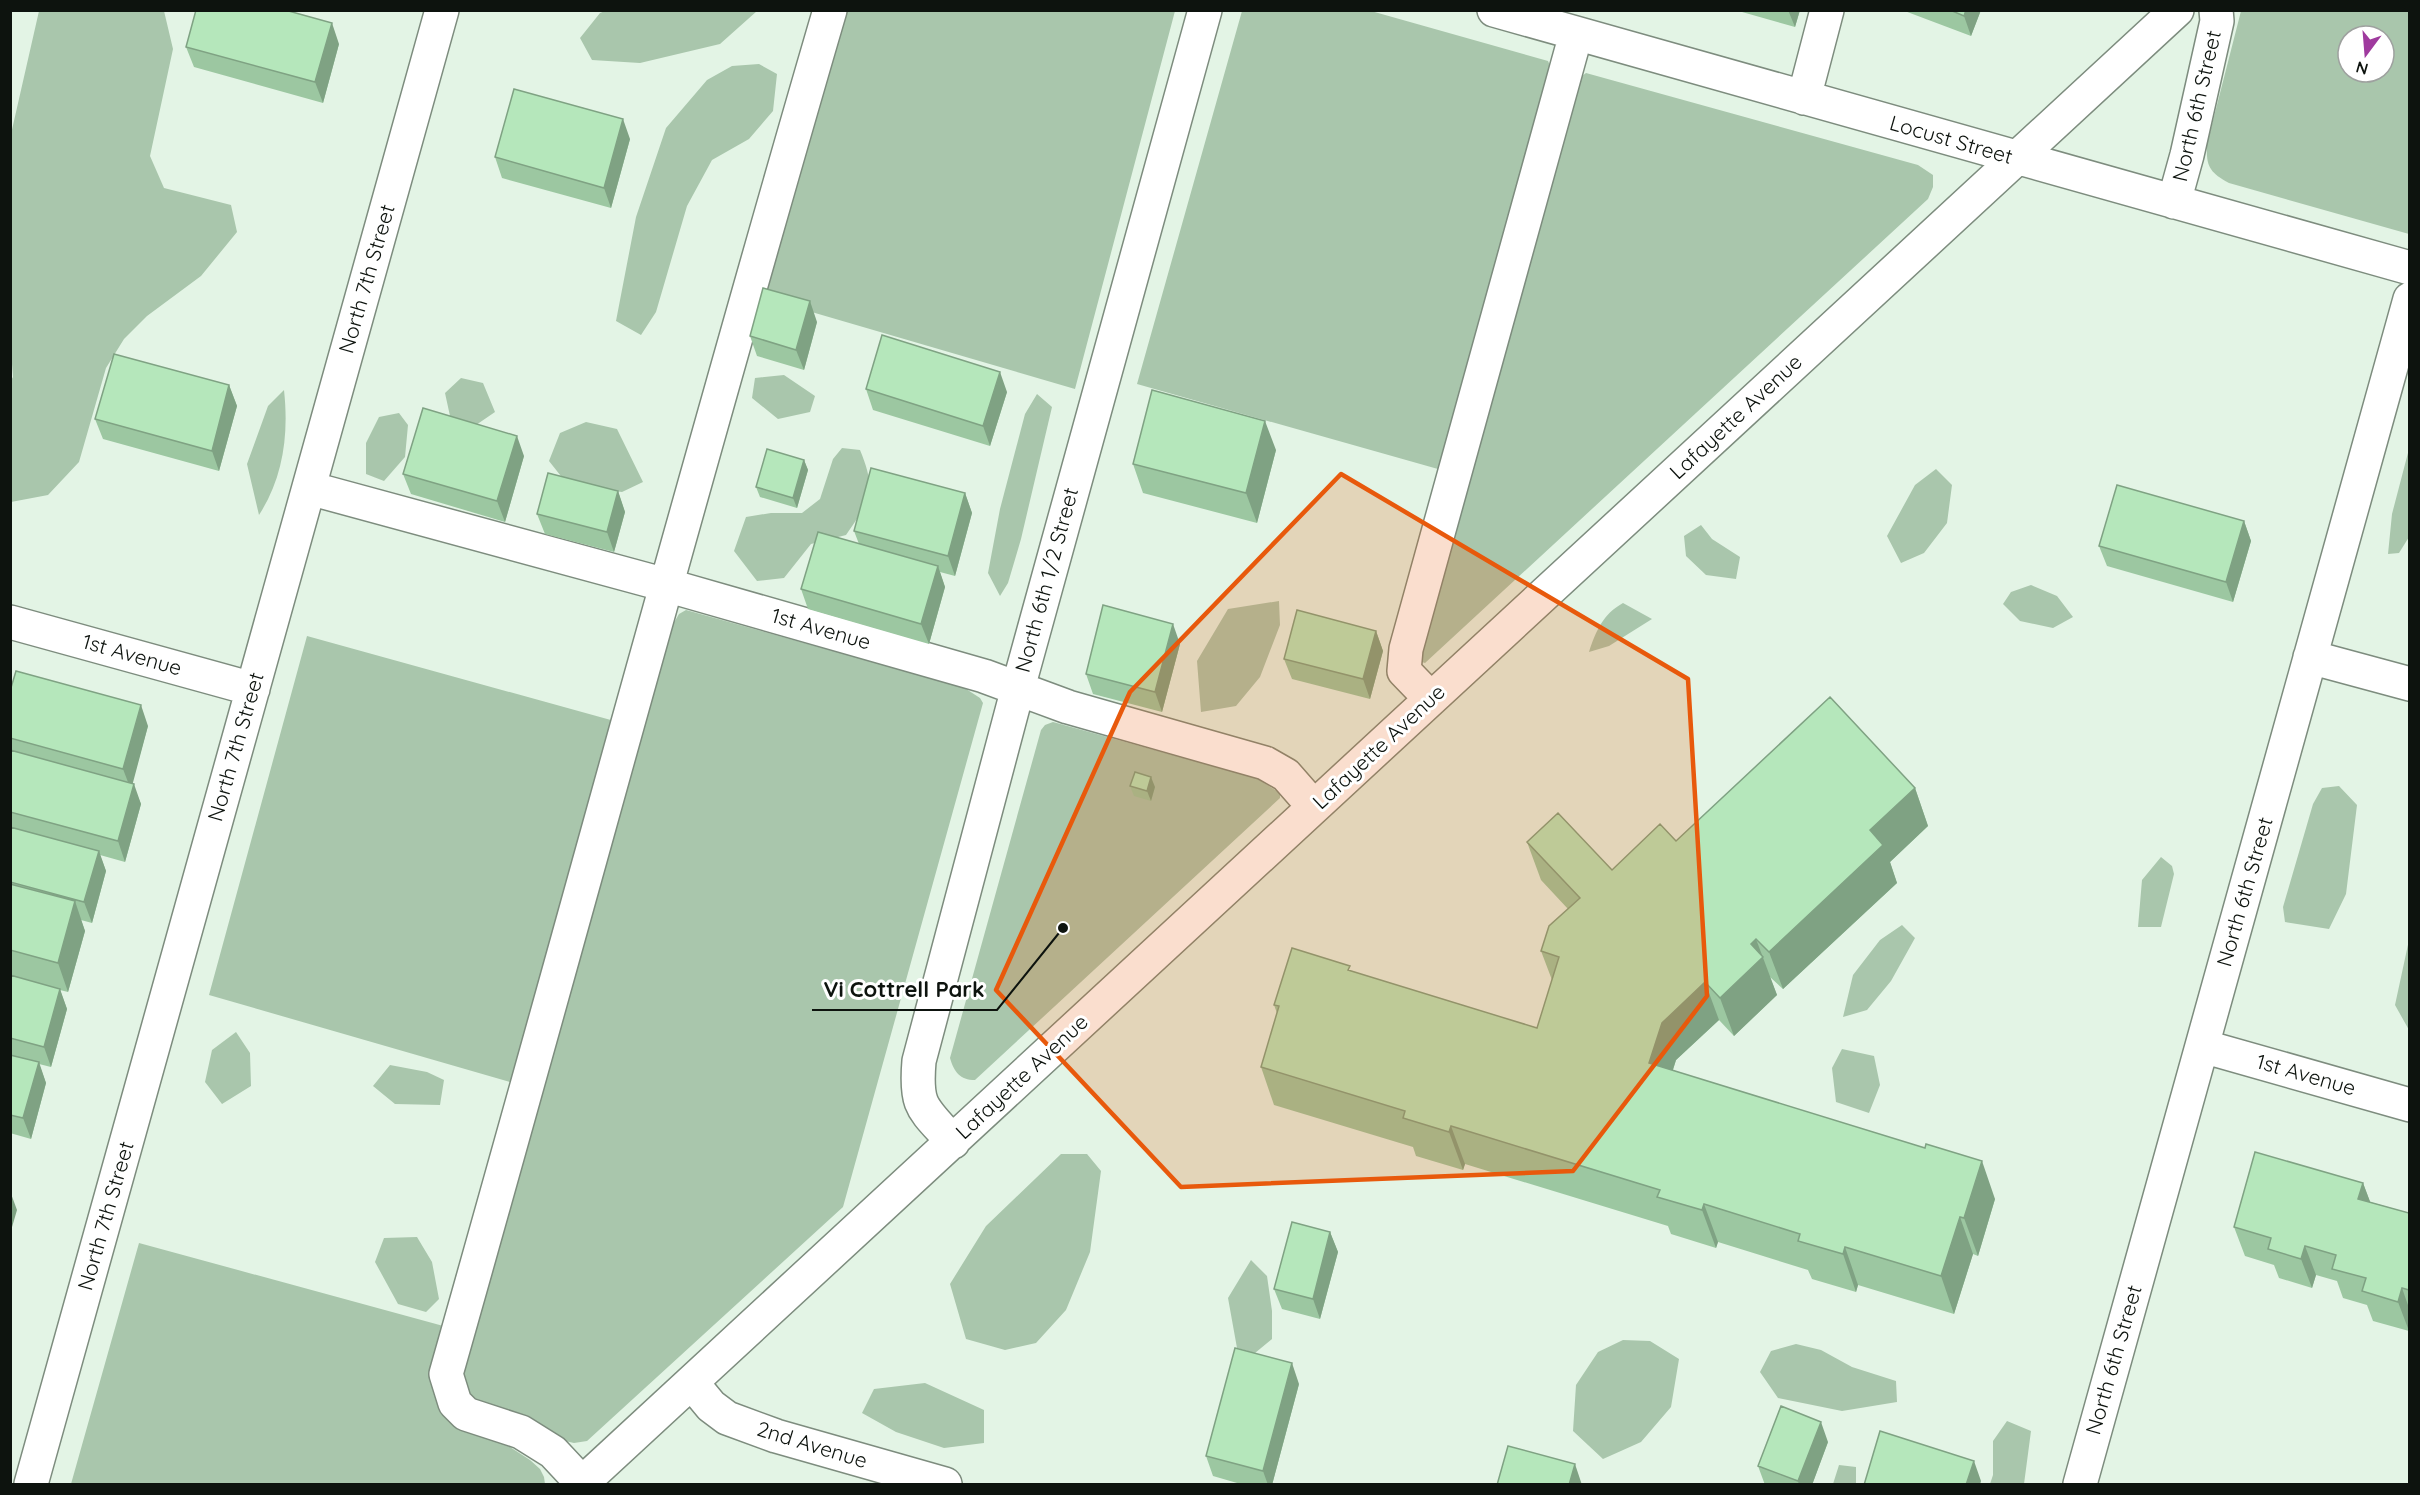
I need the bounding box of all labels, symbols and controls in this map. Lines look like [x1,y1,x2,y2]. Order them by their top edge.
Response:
north arrow [2336,24,2396,84]
street label: North 6th Street [2166,28,2226,184]
text: N [2353,57,2370,80]
street label: Locust Street [1887,109,2016,169]
street label: North 7th Street [332,201,400,356]
street label: Lafayette Avenue [1664,348,1807,484]
street label: North 6th 1/2 Street [1009,484,1083,675]
street label: 1st Avenue [769,601,874,655]
street label: 1st Avenue [80,627,185,681]
street label: North 7th Street [201,669,269,824]
street label: Lafayette Avenue [1307,678,1450,814]
street label: North 6th Street [2210,814,2278,969]
callout: Vi Cottrell Park [812,970,997,1010]
text: Vi Cottrell Park [824,975,984,1003]
street label: Lafayette Avenue [950,1008,1093,1144]
street label: 1st Avenue [2254,1047,2359,1101]
street label: North 7th Street [71,1138,139,1293]
street label: North 6th Street [2079,1282,2147,1437]
street label: 2nd Avenue [754,1415,871,1473]

